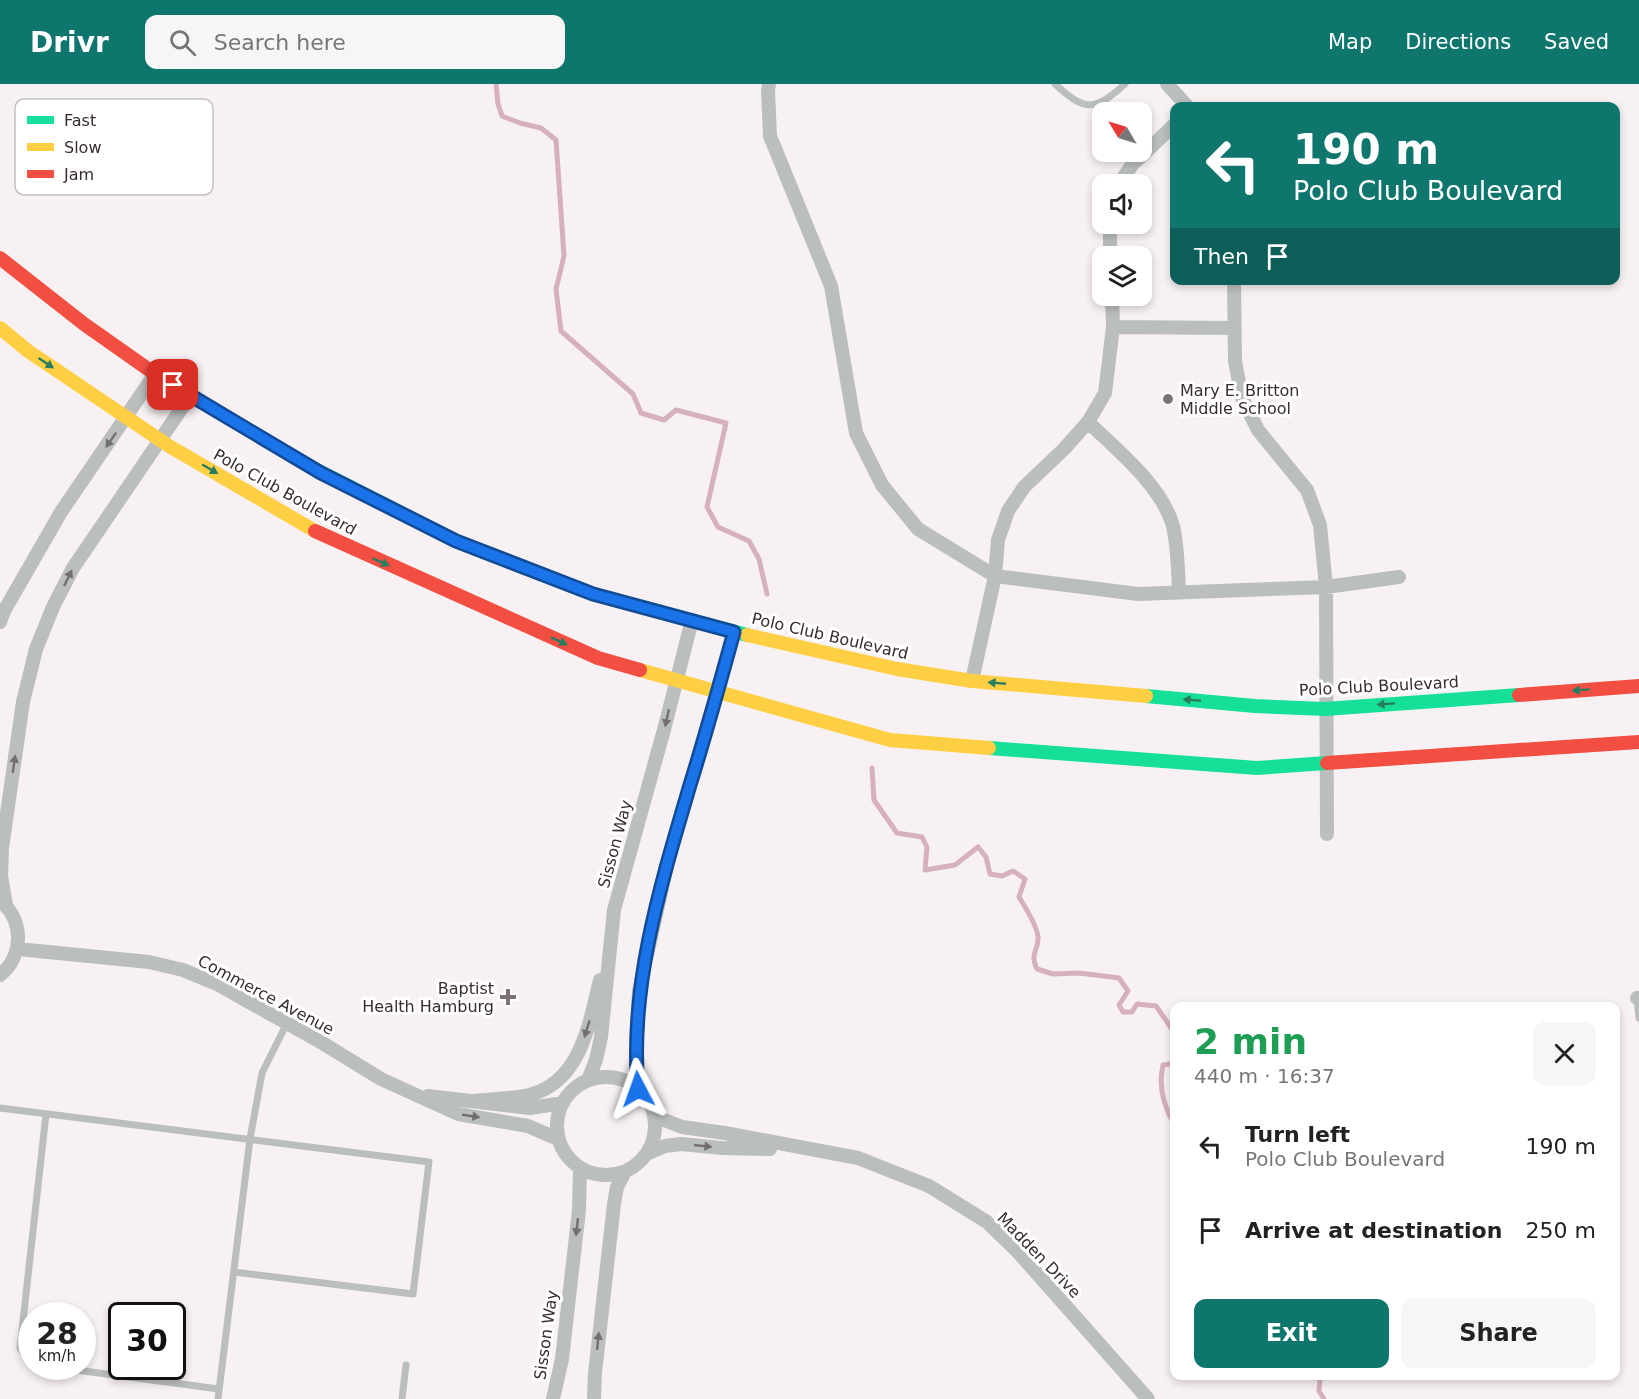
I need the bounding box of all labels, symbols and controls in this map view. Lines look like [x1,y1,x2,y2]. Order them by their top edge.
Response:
search box [145,15,565,69]
text: Drivr [30,26,109,59]
icon: search [166,26,199,59]
text: Search here [214,30,346,55]
text: Map [1328,30,1372,54]
text: Directions [1405,30,1511,54]
text: Saved [1544,30,1609,54]
legend [15,99,213,195]
north arrow [1092,102,1152,162]
map controls [1092,102,1152,306]
text: Fast [64,111,96,130]
text: 190 m [1293,125,1439,174]
icon: left [1194,126,1272,204]
text: Slow [64,138,101,157]
text: Jam [63,165,94,184]
button: sound [1092,174,1152,234]
text: Polo Club Boulevard [1293,175,1563,206]
icon: arrive [1261,240,1294,273]
text: Then [1194,244,1249,269]
button: layers [1092,246,1152,306]
one-way arrow [38,357,54,369]
pin [147,359,198,410]
icon: arrive [156,368,189,401]
place label: Mary E. Britton Middle School [1180,381,1300,418]
marker: Mary E. Britton Middle School [1161,392,1175,406]
one-way arrow [105,431,117,447]
street label: Polo Club Boulevard [210,445,360,539]
one-way arrow [202,464,218,475]
one-way arrow [373,557,391,567]
one-way arrow [62,569,72,587]
street label: Polo Club Boulevard [750,609,910,663]
one-way arrow [551,636,569,646]
street label: Polo Club Boulevard [1299,672,1459,700]
one-way arrow [988,678,1007,688]
one-way arrow [1571,686,1590,695]
one-way arrow [1182,695,1201,705]
one-way arrow [1377,700,1396,709]
one-way arrow [662,708,671,727]
one-way arrow [10,754,19,773]
street label: Sisson Way [594,798,636,890]
street label: Commerce Avenue [195,951,337,1039]
place label: Baptist Health Hamburg [362,979,494,1016]
marker: Baptist Health Hamburg [499,988,517,1006]
one-way arrow [582,1020,592,1038]
text: 2 min [1194,1021,1307,1062]
button: close [1533,1022,1596,1085]
position arrow [606,1057,670,1121]
text: 440 m · 16:37 [1194,1064,1335,1088]
one-way arrow [461,1112,480,1121]
text: Turn left [1245,1122,1350,1147]
icon: left [1194,1130,1227,1163]
text: 190 m [1526,1134,1596,1159]
one-way arrow [694,1141,713,1151]
text: Polo Club Boulevard [1245,1147,1445,1171]
street label: Madden Drive [993,1208,1085,1302]
icon: arrive [1194,1214,1227,1247]
one-way arrow [572,1218,581,1237]
text: Arrive at destination [1245,1218,1502,1243]
text: 250 m [1526,1218,1596,1243]
street label: Sisson Way [530,1289,562,1381]
button: Exit [1194,1299,1389,1368]
button: Share [1401,1299,1596,1368]
speed limit sign: 30 [108,1302,186,1380]
text: 28 [36,1316,78,1351]
one-way arrow [593,1331,603,1350]
text: km/h [38,1347,76,1365]

